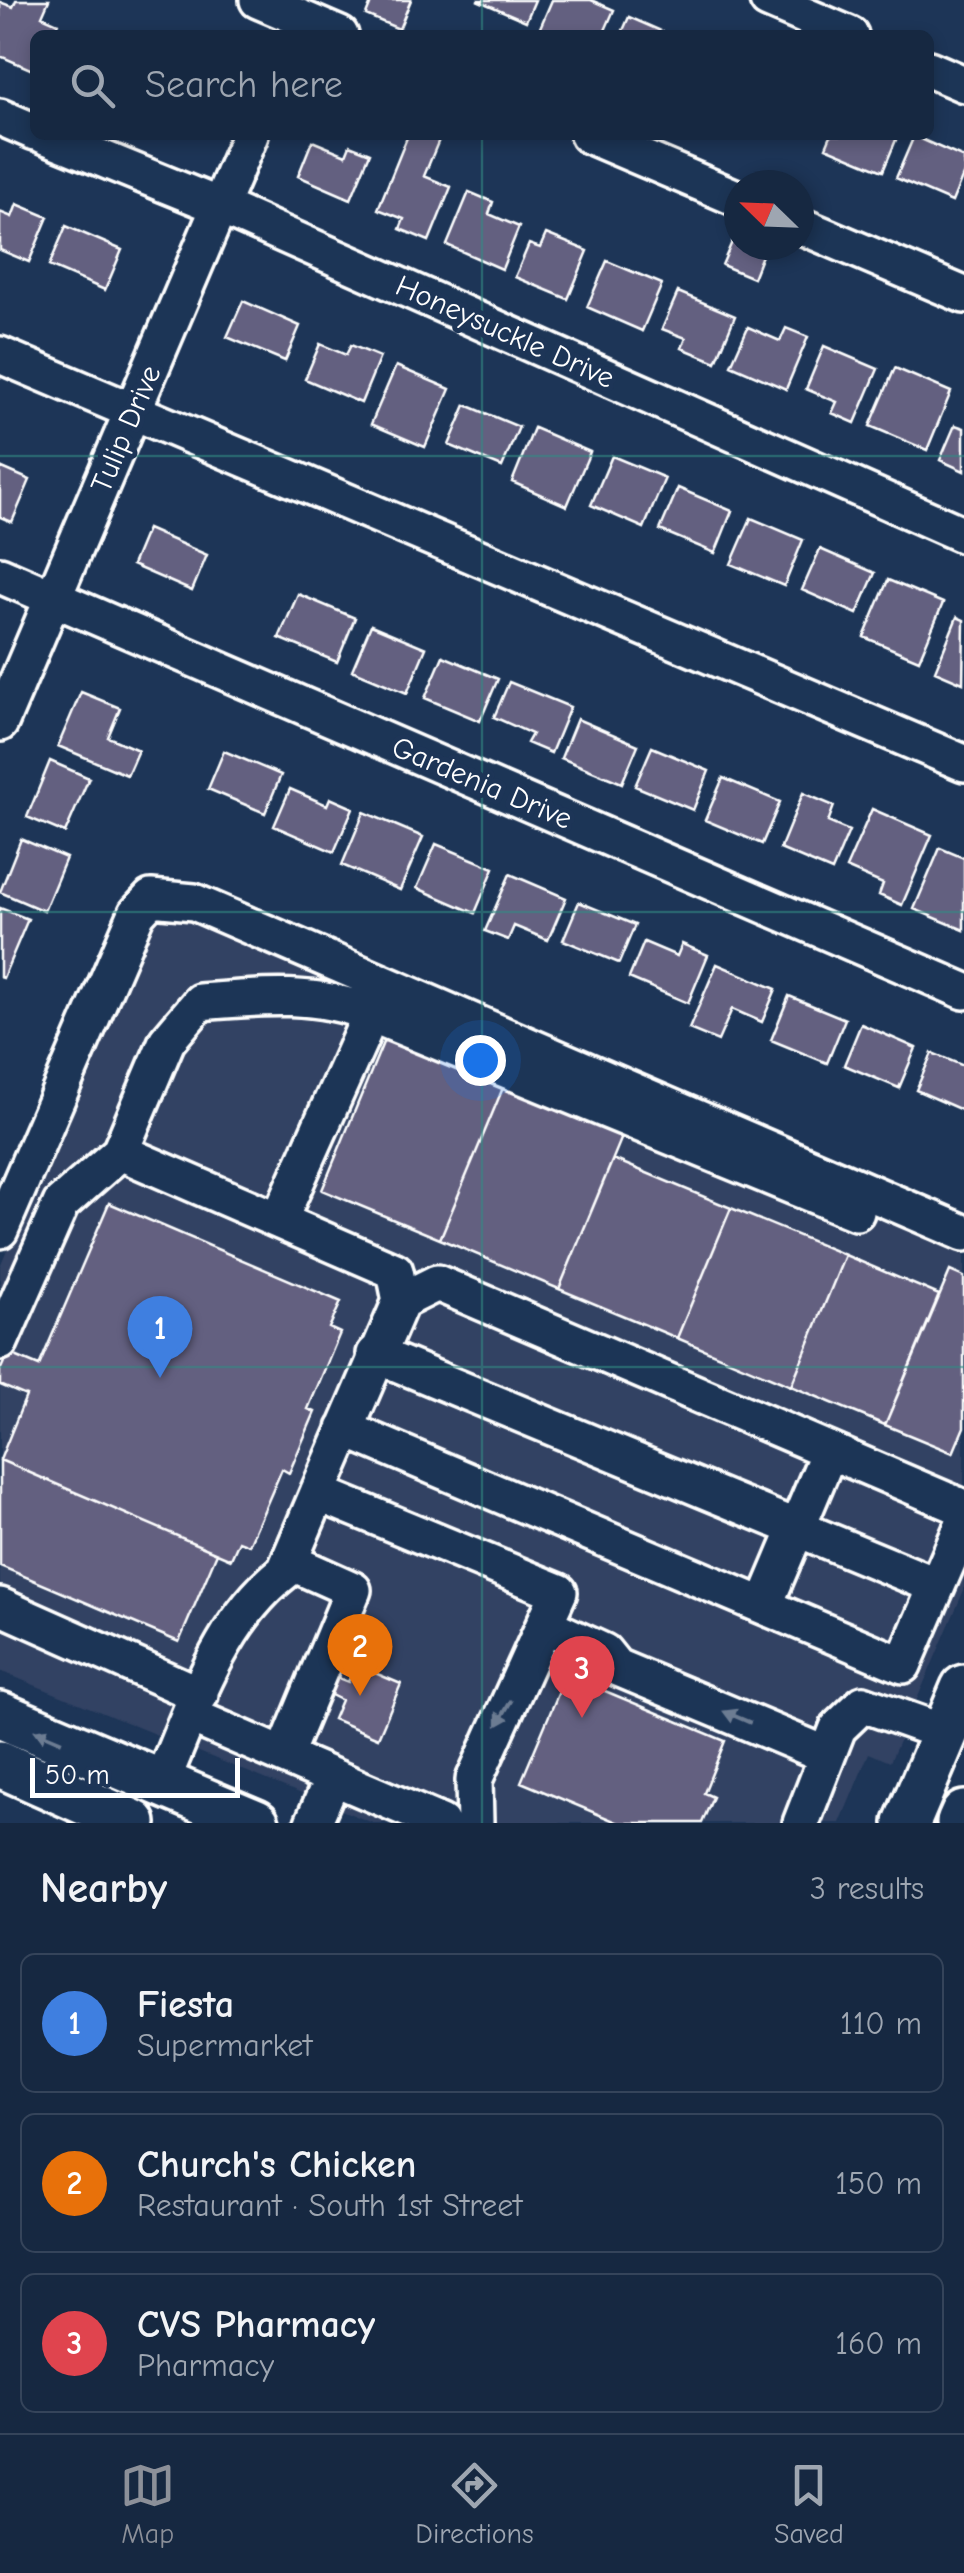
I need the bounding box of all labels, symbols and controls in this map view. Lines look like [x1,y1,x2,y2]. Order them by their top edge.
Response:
search box [30,30,934,140]
icon: search [65,58,120,113]
text: Search here [145,63,343,107]
north arrow [724,170,814,260]
street label: Honeysuckle Drive [390,268,620,396]
street label: Tulip Drive [84,360,168,498]
street label: Gardenia Drive [387,729,577,837]
your location [455,1035,506,1086]
pin: 1 [128,1296,192,1378]
pin: 2 [328,1614,392,1696]
pin: 3 [550,1636,614,1718]
one-way arrow [496,1699,513,1728]
one-way arrow [722,1709,752,1725]
one-way arrow [34,1728,63,1744]
scale bar [30,1753,240,1798]
text: 50 m [45,1759,110,1791]
text: Nearby [40,1864,167,1913]
text: 3 results [810,1870,924,1907]
text: Fiesta [137,1983,234,2027]
text: 1 [68,2005,81,2042]
text: 110 m [840,2005,922,2042]
text: Supermarket [137,2027,312,2064]
text: Church's Chicken [137,2143,416,2187]
text: 2 [67,2165,82,2202]
text: 150 m [835,2165,922,2202]
text: Restaurant · South 1st Street [137,2187,522,2224]
text: CVS Pharmacy [137,2303,375,2347]
text: 3 [67,2325,82,2362]
text: 160 m [835,2325,922,2362]
text: Pharmacy [137,2347,274,2384]
tab: Map [120,2458,175,2550]
tab: Directions [415,2458,534,2550]
tab: Saved [774,2458,844,2550]

